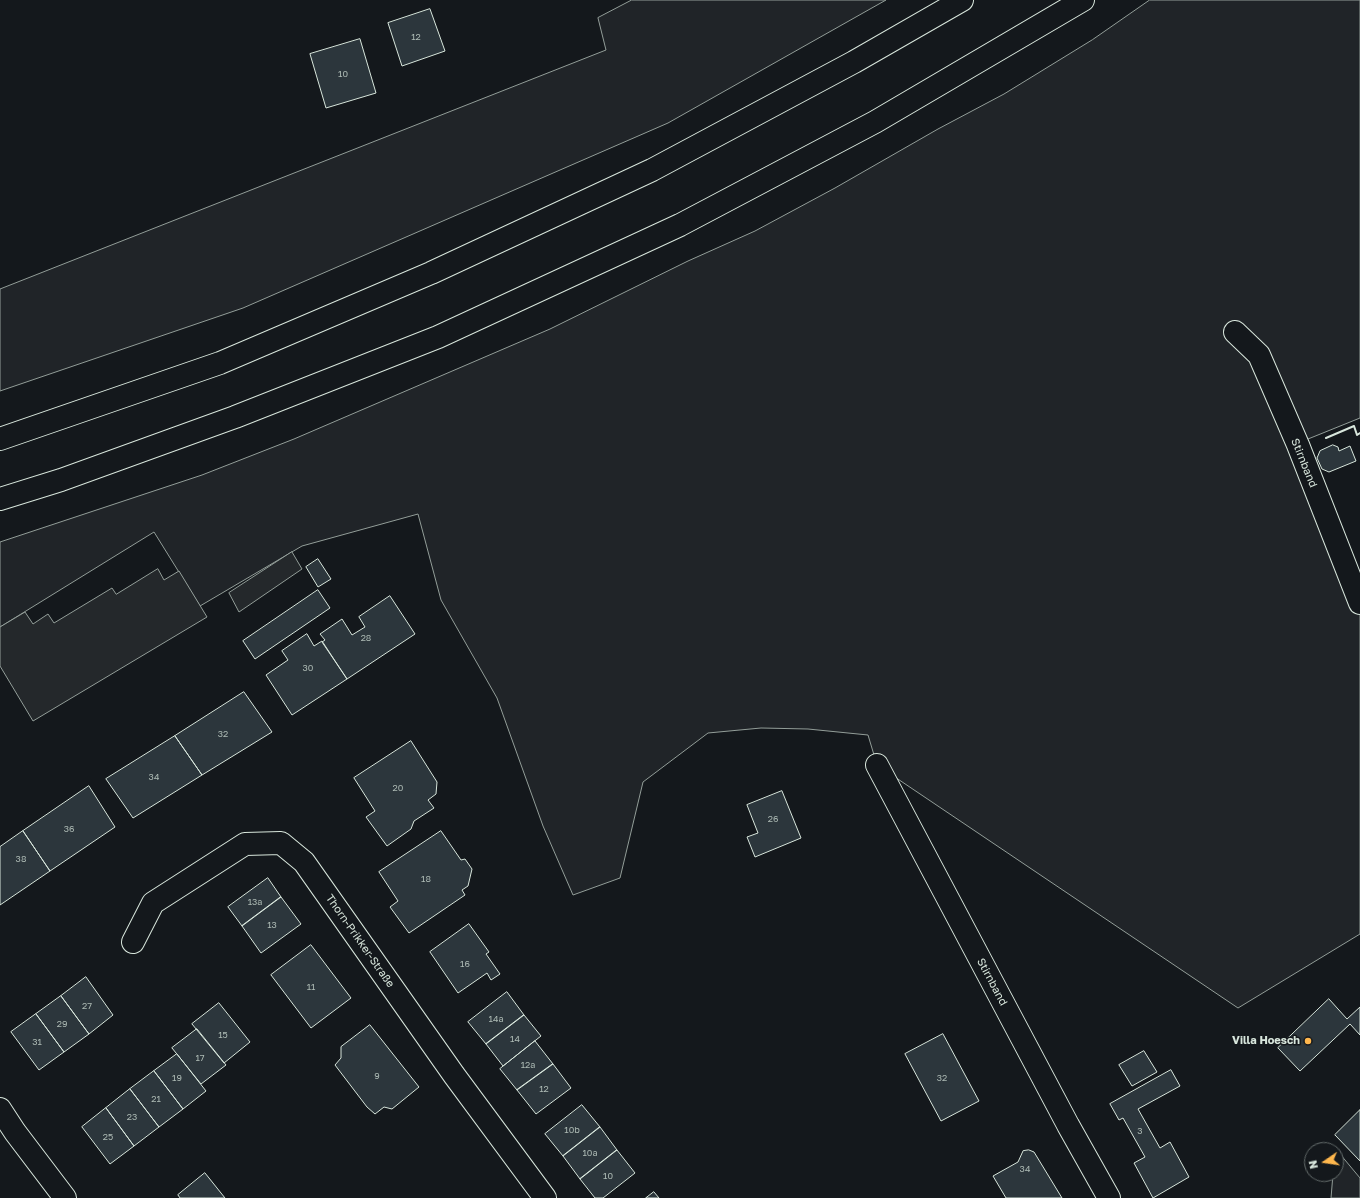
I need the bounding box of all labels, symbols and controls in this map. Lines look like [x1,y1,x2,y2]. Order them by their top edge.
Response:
house number: 12 [411,32,421,42]
house number: 10 [338,69,348,79]
street label: Stirnband [1288,437,1320,489]
house number: 28 [361,633,371,643]
house number: 30 [303,663,313,673]
house number: 32 [218,729,228,739]
house number: 34 [149,772,159,782]
house number: 20 [393,783,403,793]
house number: 26 [768,814,778,824]
house number: 36 [64,824,74,834]
house number: 38 [16,854,26,864]
house number: 18 [421,874,431,884]
street label: Thorn-Prikker-Straße [323,892,397,990]
house number: 13a [248,897,262,907]
house number: 13 [267,920,277,930]
street label: Stirnband [974,956,1010,1008]
house number: 16 [460,959,470,969]
house number: 11 [307,982,315,992]
house number: 27 [82,1001,92,1011]
house number: 14a [489,1014,503,1024]
house number: 29 [57,1019,67,1029]
house number: 15 [218,1030,228,1040]
house number: 14 [510,1034,520,1044]
place label: Villa Hoesch [1232,1034,1300,1048]
marker: Villa Hoesch [1303,1036,1313,1046]
house number: 31 [32,1037,42,1047]
house number: 17 [195,1053,205,1063]
house number: 12a [521,1060,535,1070]
house number: 9 [374,1071,380,1081]
house number: 19 [172,1073,182,1083]
house number: 32 [937,1073,947,1083]
house number: 12 [539,1084,549,1094]
house number: 21 [151,1094,161,1104]
house number: 23 [127,1112,137,1122]
house number: 10b [564,1125,580,1135]
house number: 3 [1137,1126,1143,1136]
house number: 25 [103,1132,113,1142]
north arrow [1304,1142,1344,1182]
house number: 10a [582,1148,598,1158]
text: N [1306,1159,1320,1170]
house number: 34 [1020,1164,1030,1174]
house number: 10 [603,1171,613,1181]

